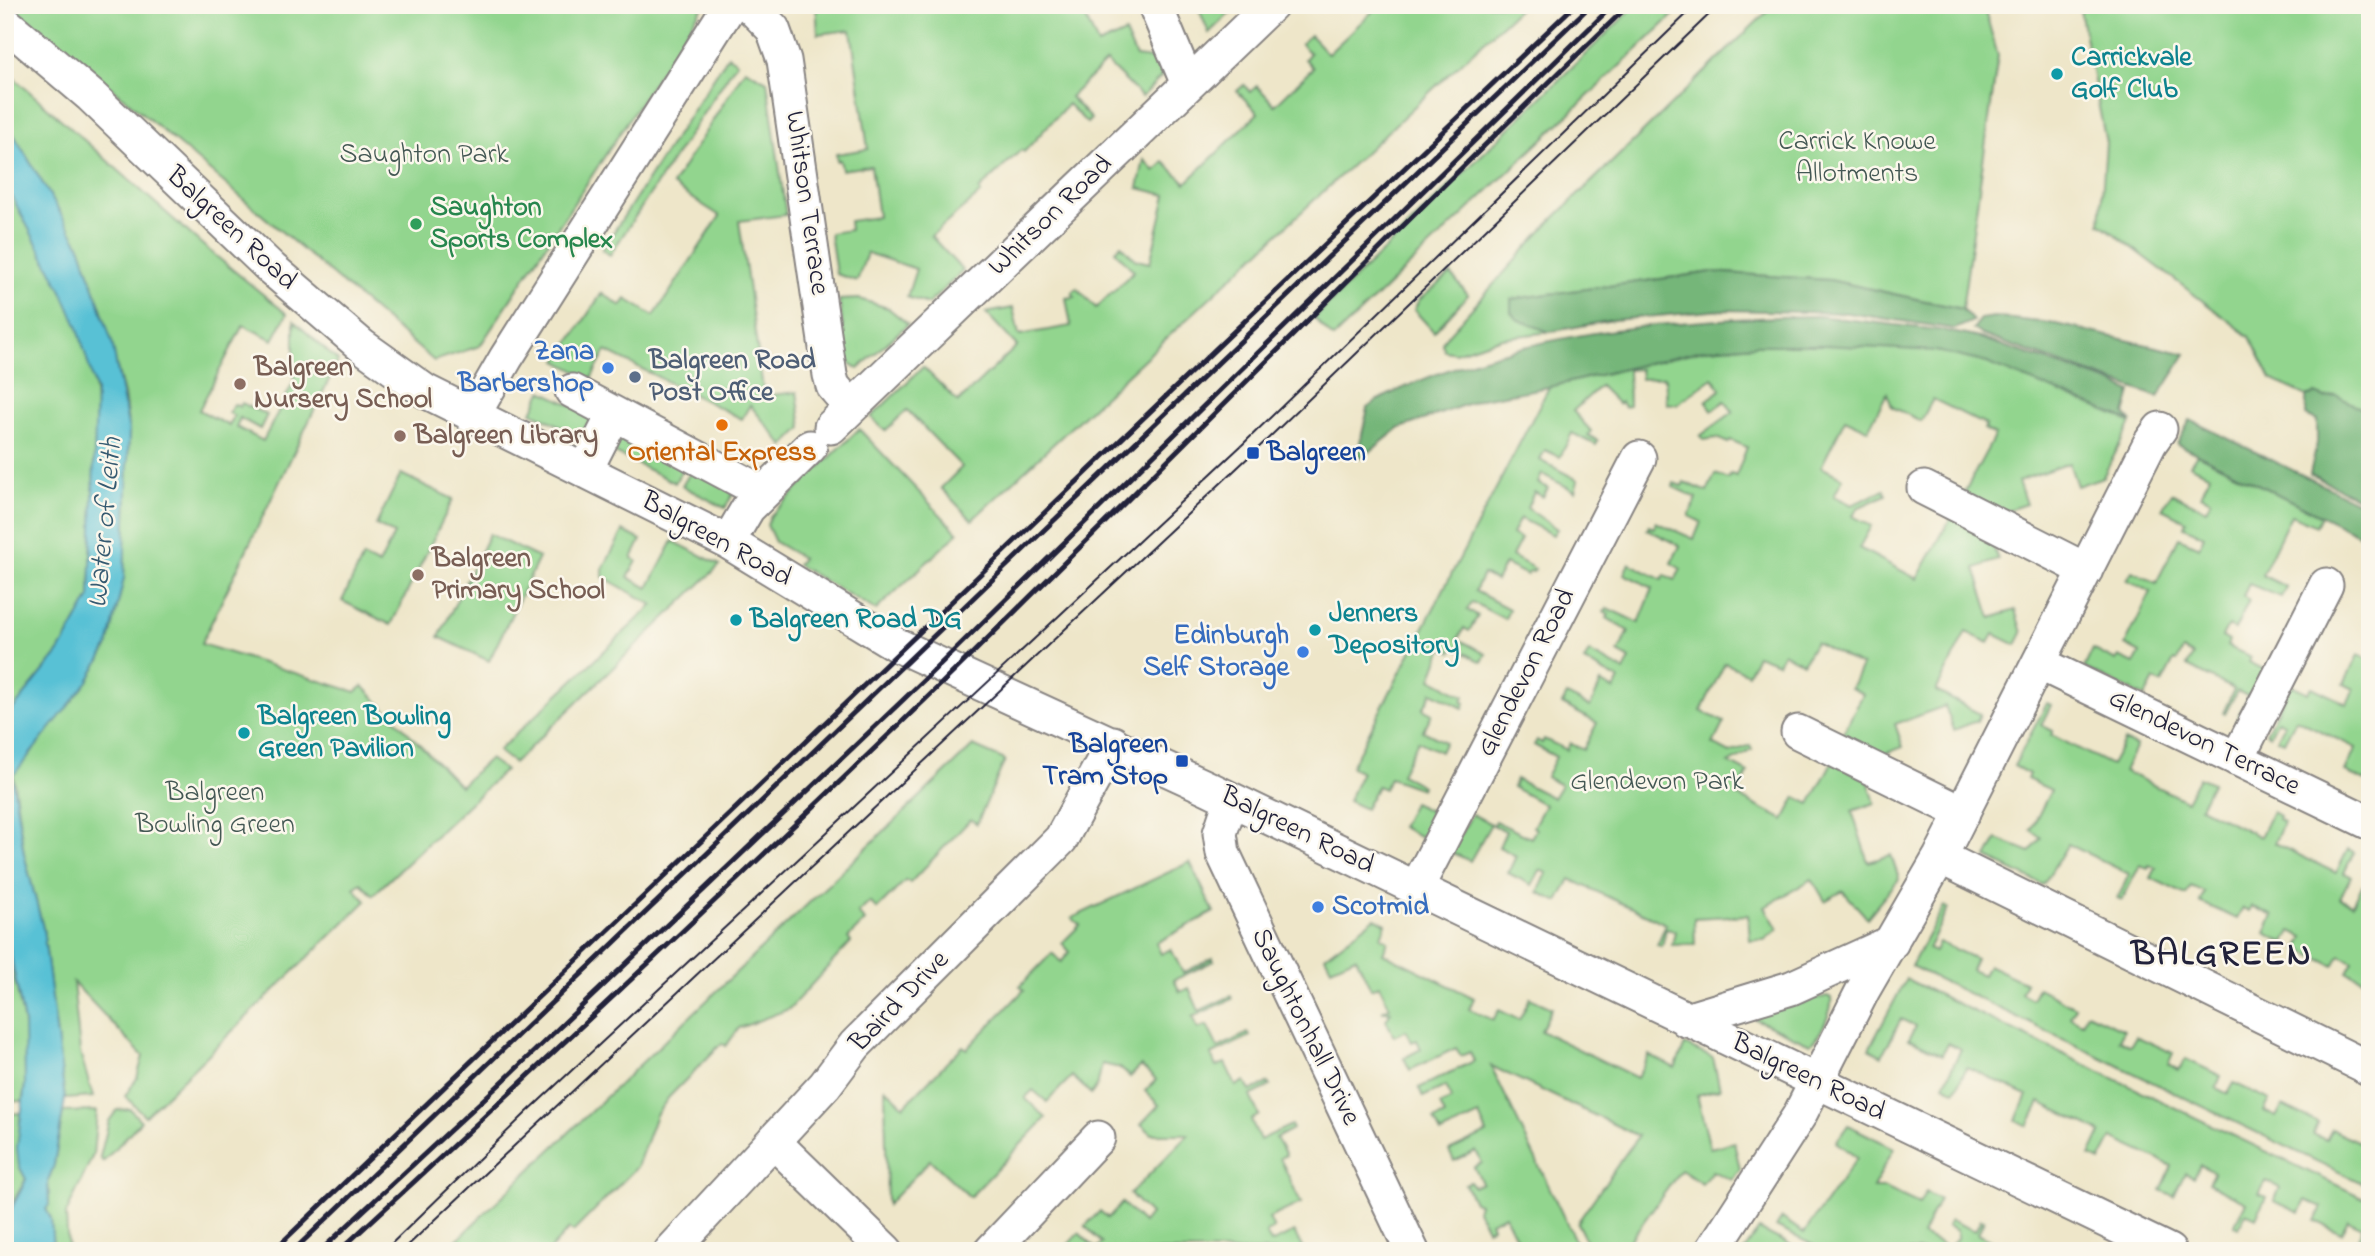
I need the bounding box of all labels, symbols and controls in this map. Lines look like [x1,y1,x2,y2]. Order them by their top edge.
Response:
place label: Carrickvale Golf Club [2071,38,2193,111]
marker: Carrickvale Golf Club [2049,66,2065,82]
street label: Whitson Terrace [773,108,839,298]
park label: Carrick Knowe Allotments [1778,122,1936,195]
park label: Saughton Park [339,135,509,176]
street label: Whitson Road [979,146,1123,286]
street label: Balgreen Road [155,156,306,301]
place label: Saughton Sports Complex [430,188,613,261]
marker: Saughton Sports Complex [408,216,424,232]
place label: Zana Barbershop [456,332,594,405]
place label: Balgreen Road Post Office [647,341,816,414]
place label: Balgreen Nursery School [252,348,433,421]
marker: Zana Barbershop [600,360,616,376]
marker: Balgreen Road Post Office [627,369,643,385]
marker: Balgreen Nursery School [232,376,248,392]
place label: Balgreen Library [412,416,598,458]
marker: Oriental Express [714,417,730,433]
marker: Balgreen Library [392,428,408,444]
place label: Oriental Express [627,433,817,474]
place label: Balgreen [1265,433,1366,475]
water label: Water of Leith [77,435,135,610]
marker: Balgreen [1245,445,1261,461]
street label: Balgreen Road [632,481,799,598]
place label: Balgreen Primary School [430,539,605,612]
marker: Balgreen Primary School [410,567,426,583]
street label: Glendevon Road [1467,582,1587,764]
place label: Jenners Depository [1327,594,1459,667]
place label: Balgreen Road DG [748,600,962,642]
marker: Balgreen Road DG [728,612,744,628]
place label: Edinburgh Self Storage [1143,616,1290,690]
marker: Jenners Depository [1307,622,1323,638]
marker: Edinburgh Self Storage [1295,644,1311,660]
street label: Glendevon Terrace [2101,679,2307,807]
place label: Balgreen Bowling Green Pavilion [256,697,451,770]
marker: Balgreen Bowling Green Pavilion [236,725,252,741]
place label: Balgreen Tram Stop [1042,725,1168,798]
marker: Balgreen Tram Stop [1174,753,1190,769]
park label: Glendevon Park [1570,762,1745,803]
park label: Balgreen Bowling Green [134,773,295,846]
street label: Balgreen Road [1212,776,1381,886]
place label: Scotmid [1332,887,1429,928]
marker: Scotmid [1310,899,1326,915]
street label: Saughtonhall Drive [1239,921,1371,1133]
district label: BALGREEN [2129,930,2313,981]
street label: Baird Drive [840,941,960,1063]
street label: Balgreen Road [1723,1023,1892,1133]

